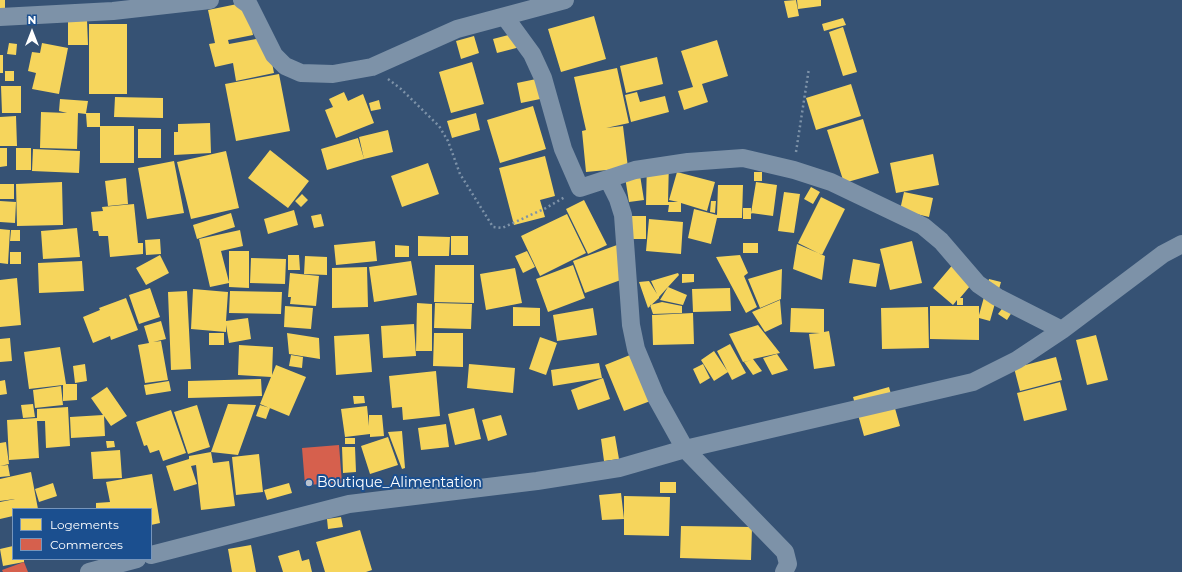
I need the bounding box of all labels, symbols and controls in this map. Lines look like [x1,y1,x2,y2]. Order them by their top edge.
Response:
north arrow [12,12,52,52]
text: N [28,13,36,27]
place label: Boutique_Alimentation [317,475,482,491]
marker: Boutique_Alimentation [304,478,314,488]
legend [12,508,152,560]
text: Logements [50,517,119,532]
text: Commerces [50,537,123,552]

